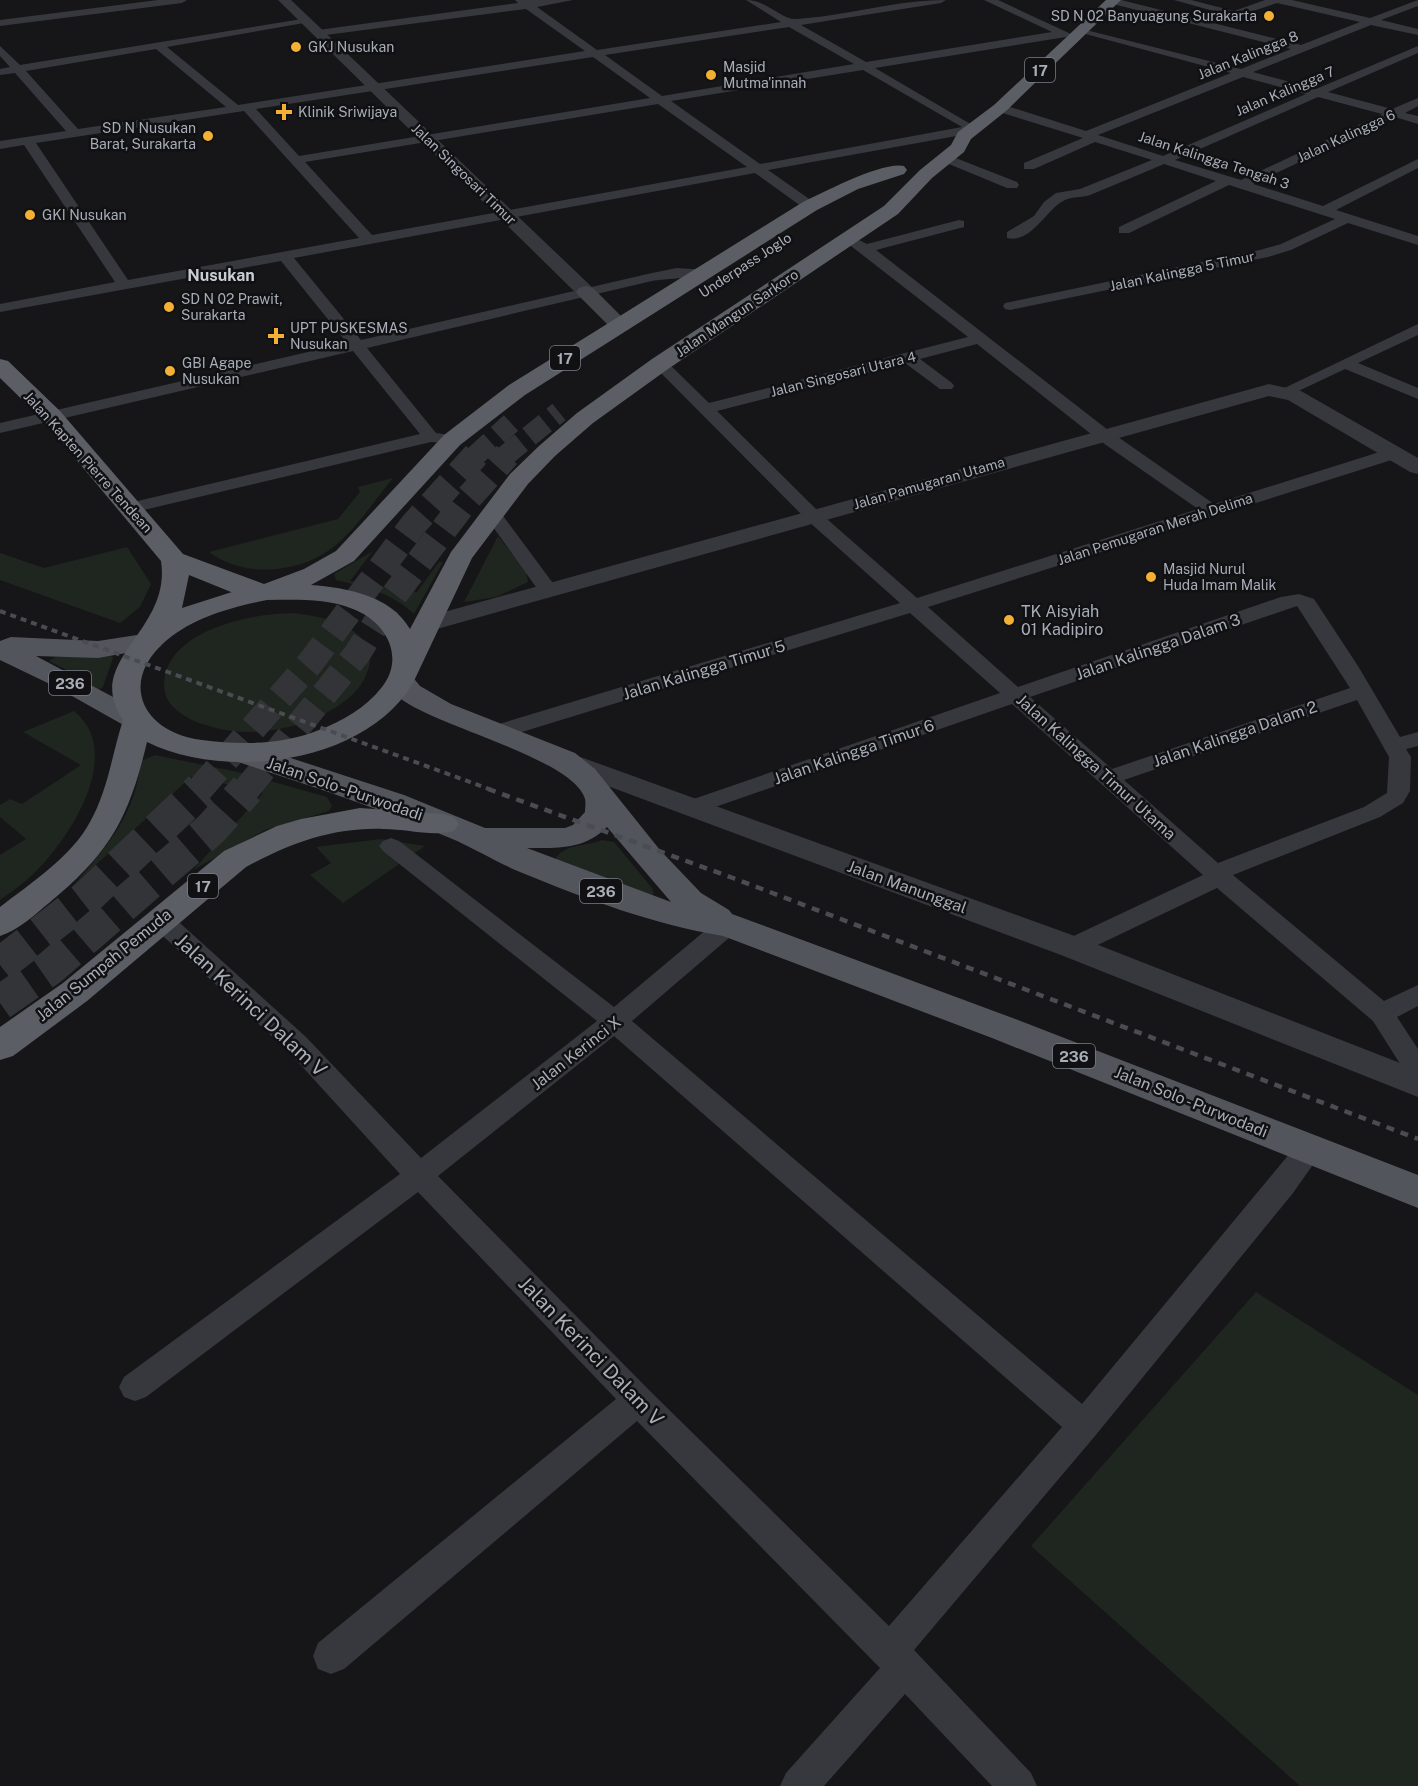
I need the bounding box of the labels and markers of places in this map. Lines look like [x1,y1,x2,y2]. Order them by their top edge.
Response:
place label: SD N 02 Banyuagung Surakarta [1051,8,1257,24]
marker: SD N 02 Banyuagung Surakarta [1262,9,1276,23]
place label: GKJ Nusukan [308,39,394,55]
marker: GKJ Nusukan [289,40,303,54]
place label: Masjid Mutma'innah [723,59,806,91]
marker: Masjid Mutma'innah [704,68,718,82]
marker: Klinik Sriwijaya [275,103,293,121]
place label: Klinik Sriwijaya [298,104,397,120]
place label: SD N Nusukan Barat, Surakarta [90,120,196,152]
marker: SD N Nusukan Barat, Surakarta [201,129,215,143]
place label: GKI Nusukan [42,207,127,223]
marker: GKI Nusukan [23,208,37,222]
place label: SD N 02 Prawit, Surakarta [181,291,283,323]
marker: SD N 02 Prawit, Surakarta [162,300,176,314]
place label: UPT PUSKESMAS Nusukan [290,320,408,352]
marker: UPT PUSKESMAS Nusukan [267,327,285,345]
place label: GBI Agape Nusukan [182,355,251,387]
marker: GBI Agape Nusukan [163,364,177,378]
place label: Masjid Nurul Huda Imam Malik [1163,561,1276,593]
marker: Masjid Nurul Huda Imam Malik [1144,570,1158,584]
place label: TK Aisyiah 01 Kadipiro [1021,602,1103,639]
marker: TK Aisyiah 01 Kadipiro [1002,613,1016,627]

